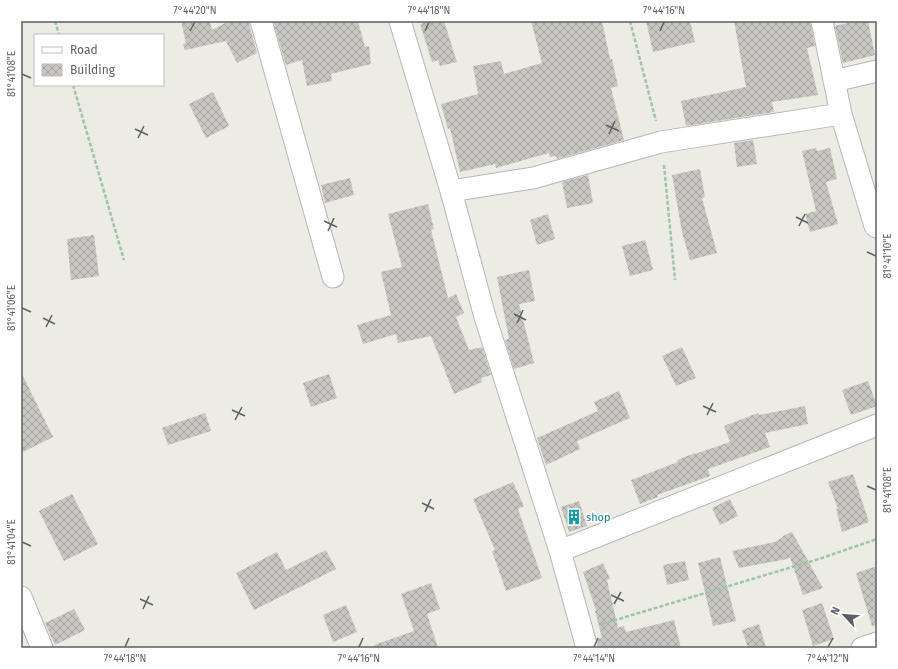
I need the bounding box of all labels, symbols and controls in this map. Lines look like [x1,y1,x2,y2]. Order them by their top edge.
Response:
text: 7°44'20"N [173,5,217,17]
text: 7°44'18"N [408,5,450,17]
text: 7°44'16"N [643,5,685,17]
legend [34,34,164,86]
text: Road [70,43,98,57]
text: 81°41'08"E [6,51,18,97]
text: Building [70,63,116,77]
text: 81°41'10"E [882,233,894,279]
text: 81°41'06"E [6,285,18,331]
text: 81°41'08"E [882,467,894,513]
building icon: shop [565,508,583,526]
place label: shop [586,511,611,524]
text: 81°41'04"E [6,519,18,565]
north arrow [824,595,864,635]
text: N [828,605,843,617]
text: 7°44'18"N [104,653,146,665]
text: 7°44'16"N [338,653,380,665]
text: 7°44'14"N [573,653,615,665]
text: 7°44'12"N [807,653,849,665]

